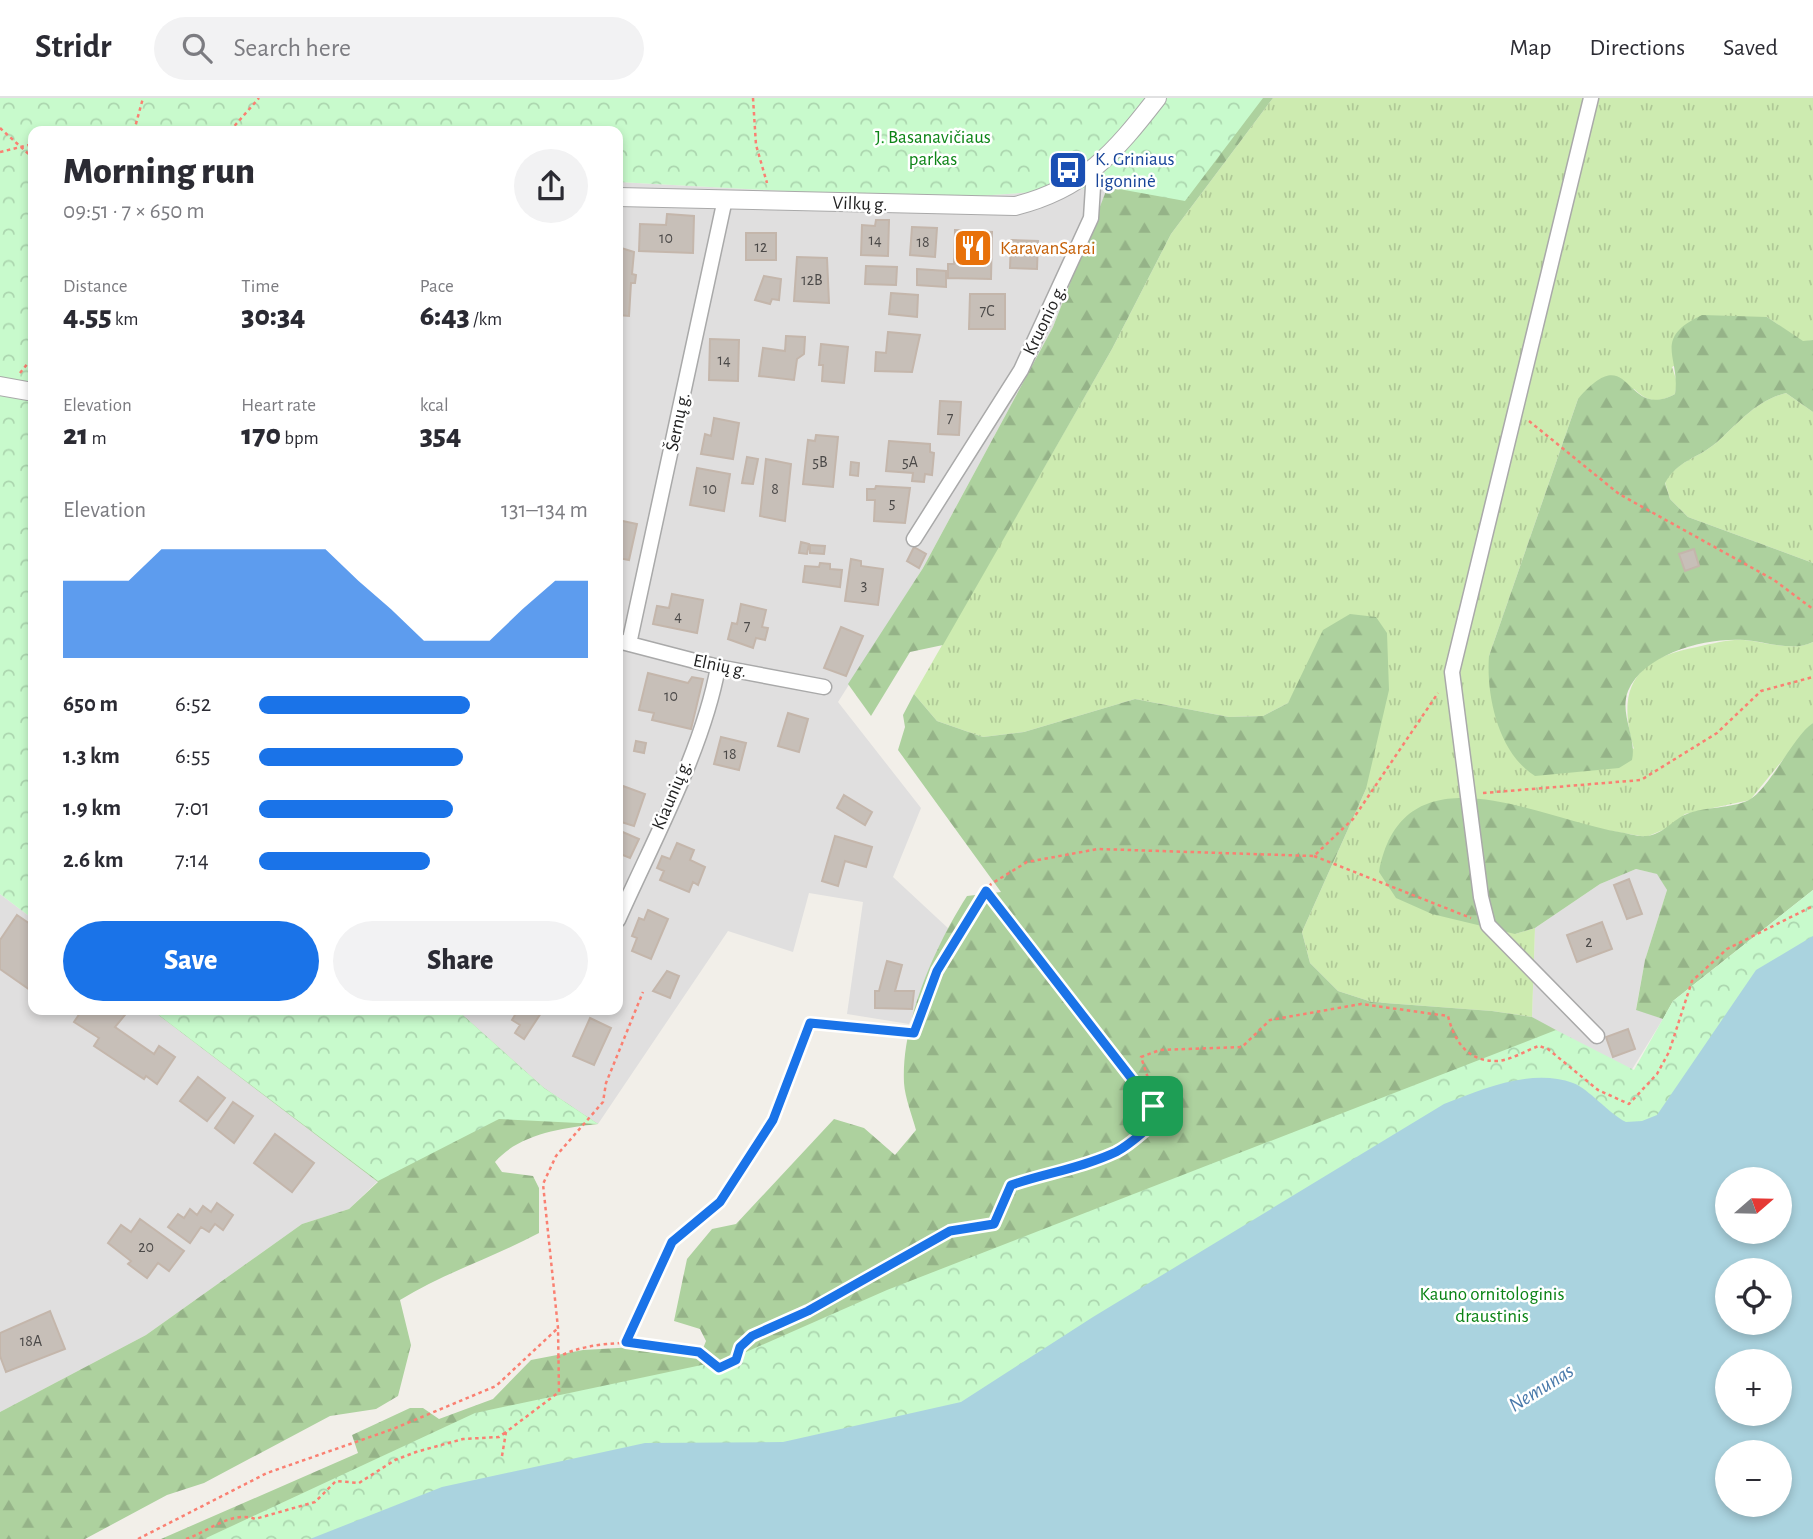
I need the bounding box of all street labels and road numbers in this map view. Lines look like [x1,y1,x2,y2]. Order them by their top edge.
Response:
street label: Vilkų g. [832,194,888,214]
street label: Kruonio g. [1020,282,1070,358]
street label: Šernų g. [661,390,694,453]
street label: Elnių g. [691,651,749,681]
street label: Kiaunių g. [649,757,695,833]

